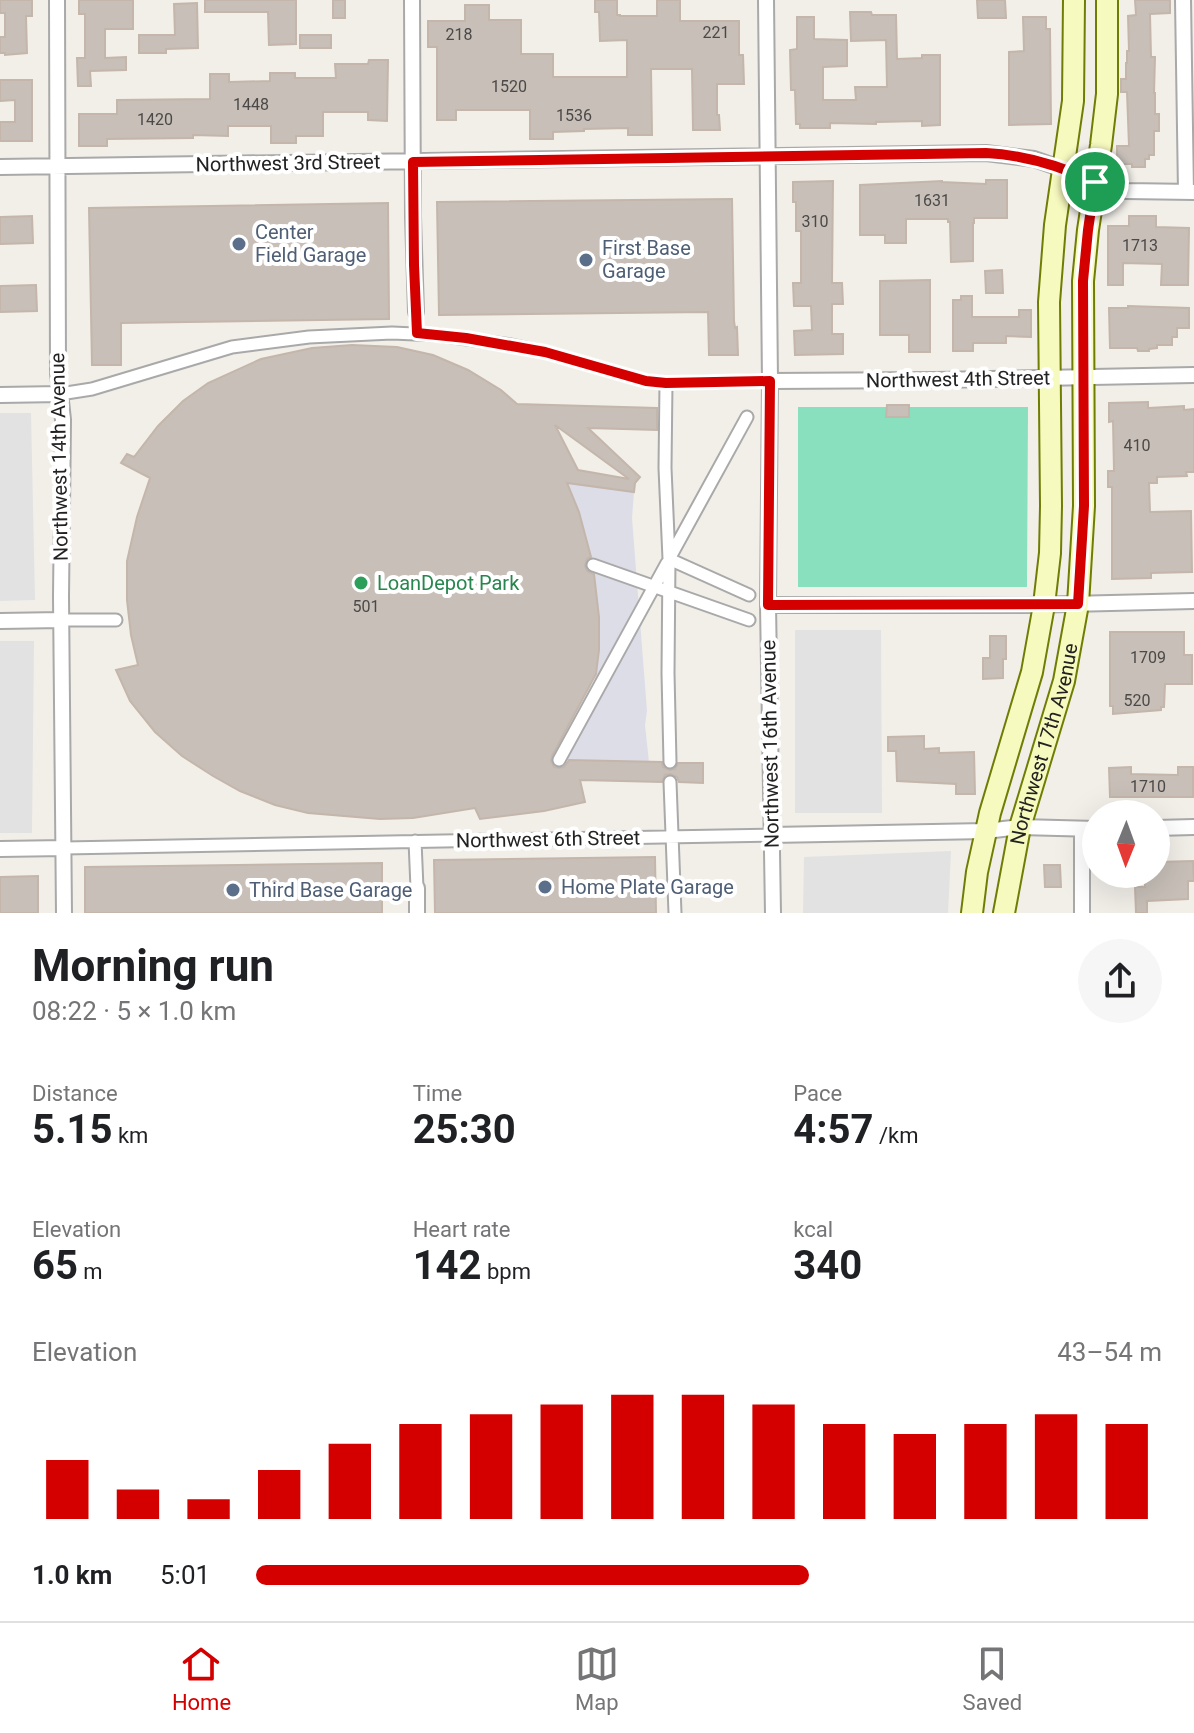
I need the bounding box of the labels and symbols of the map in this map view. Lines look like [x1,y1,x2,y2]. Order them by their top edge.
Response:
house number: 221 [703,23,729,42]
house number: 218 [446,25,472,44]
house number: 1520 [491,77,527,96]
house number: 1448 [233,95,269,114]
house number: 1536 [556,106,592,125]
house number: 1420 [137,110,173,129]
pin [1061,148,1129,216]
street label: Northwest 3rd Street [195,149,381,177]
house number: 1631 [914,191,950,210]
house number: 310 [802,212,828,231]
place label: Center Field Garage [255,220,366,267]
marker: Center Field Garage [230,235,248,253]
place label: First Base Garage [602,236,691,283]
house number: 1713 [1122,236,1158,255]
marker: First Base Garage [577,251,595,269]
street label: Northwest 14th Avenue [45,353,73,561]
street label: Northwest 4th Street [866,365,1050,393]
house number: 410 [1124,436,1150,455]
place label: LoanDepot Park [377,571,520,595]
marker: LoanDepot Park [352,574,370,592]
house number: 501 [353,597,379,616]
street label: Northwest 16th Avenue [756,640,784,848]
street label: Northwest 17th Avenue [1005,641,1083,847]
house number: 1709 [1130,648,1166,667]
house number: 520 [1124,691,1150,710]
house number: 1710 [1130,777,1166,796]
north arrow [1082,800,1170,888]
street label: Northwest 6th Street [456,825,640,853]
place label: Home Plate Garage [561,875,734,899]
place label: Third Base Garage [249,878,412,902]
marker: Home Plate Garage [536,878,554,896]
marker: Third Base Garage [224,881,242,899]

